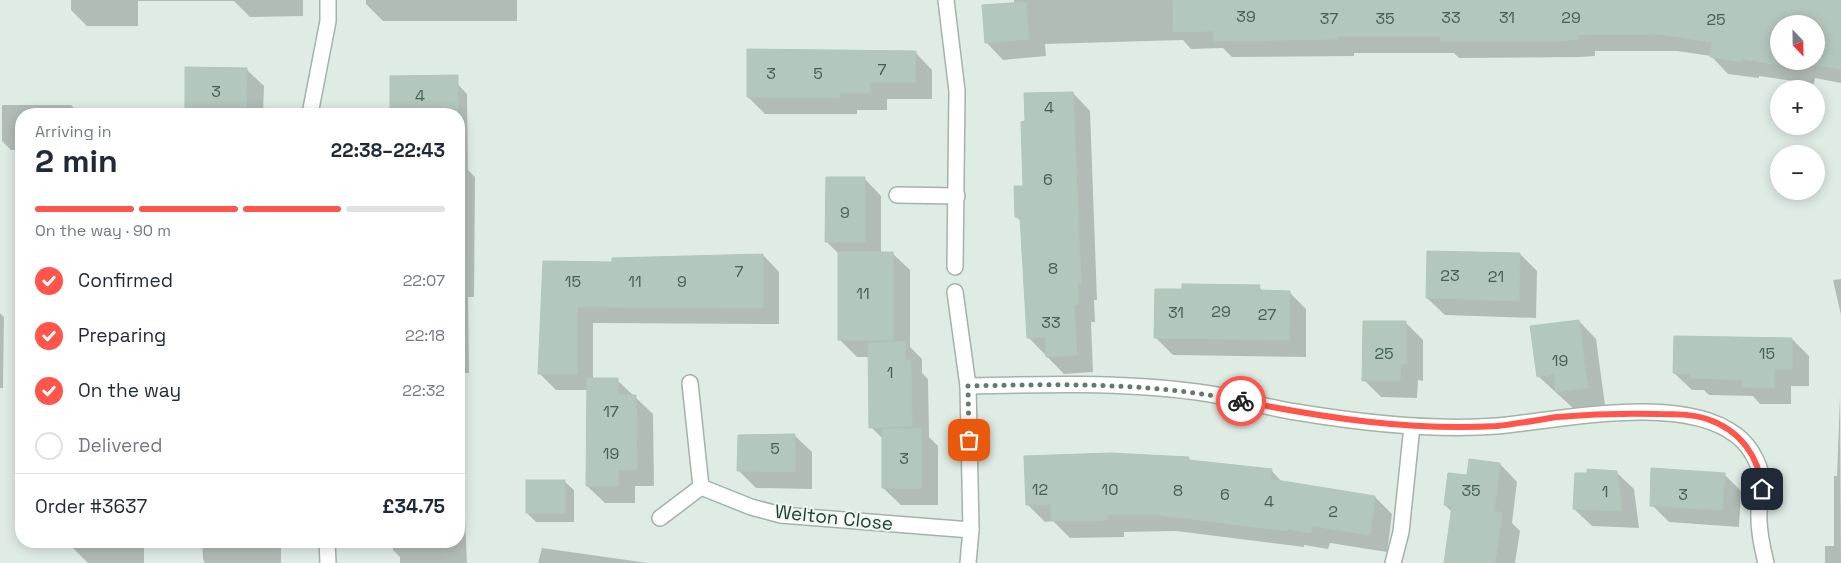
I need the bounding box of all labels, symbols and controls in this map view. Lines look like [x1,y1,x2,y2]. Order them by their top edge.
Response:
house number: 39 [1236,6,1256,27]
house number: 33 [1441,7,1461,28]
house number: 31 [1499,7,1515,28]
house number: 29 [1561,7,1581,28]
house number: 37 [1320,8,1338,29]
house number: 35 [1375,8,1395,29]
house number: 25 [1706,9,1726,30]
north arrow [1770,15,1825,70]
map controls [1770,15,1825,200]
house number: 7 [877,59,887,80]
house number: 3 [766,63,776,84]
house number: 5 [813,63,823,84]
button: + [1770,80,1825,135]
house number: 3 [211,81,221,102]
house number: 4 [415,85,425,106]
house number: 4 [1044,97,1054,118]
text: Arriving in [35,121,112,142]
text: 22:38–22:43 [331,138,445,163]
text: 2 min [35,141,118,181]
button: − [1770,145,1825,200]
house number: 6 [1043,169,1053,190]
house number: 9 [840,202,850,223]
text: On the way · 90 m [35,220,171,241]
house number: 8 [1048,258,1058,279]
house number: 7 [734,261,744,282]
house number: 23 [1440,265,1460,286]
house number: 21 [1488,266,1504,287]
icon: check [35,267,63,295]
text: Confirmed [78,268,173,293]
text: 22:07 [403,270,445,291]
house number: 15 [565,271,581,292]
house number: 11 [628,271,642,292]
house number: 9 [677,271,687,292]
house number: 11 [856,283,870,304]
house number: 29 [1211,301,1231,322]
house number: 31 [1168,302,1184,323]
house number: 27 [1258,304,1276,325]
house number: 33 [1041,312,1061,333]
icon: check [35,322,63,350]
text: Preparing [78,323,166,348]
text: 22:18 [405,325,445,346]
house number: 25 [1374,343,1394,364]
house number: 15 [1759,343,1775,364]
house number: 19 [1552,350,1568,371]
house number: 1 [887,362,893,383]
courier [1216,376,1266,426]
icon: check [35,377,63,405]
text: On the way [78,378,181,403]
text: 22:32 [402,380,445,401]
icon: bike [1227,387,1255,415]
house number: 17 [603,401,619,422]
pin [948,419,990,461]
icon: bag [955,426,983,454]
text: Delivered [78,433,163,458]
house number: 5 [770,438,780,459]
house number: 19 [603,443,619,464]
house number: 3 [899,448,909,469]
pin [1741,468,1783,510]
icon: home [1748,475,1776,503]
house number: 12 [1032,479,1048,500]
house number: 10 [1102,479,1118,500]
house number: 8 [1173,480,1183,501]
house number: 35 [1461,480,1481,501]
house number: 1 [1602,481,1608,502]
house number: 6 [1220,484,1230,505]
house number: 3 [1678,484,1688,505]
house number: 4 [1264,491,1274,512]
text: Order #3637 [35,494,147,519]
text: £34.75 [382,494,445,519]
street label: Welton Close [774,499,894,536]
house number: 2 [1328,501,1338,522]

